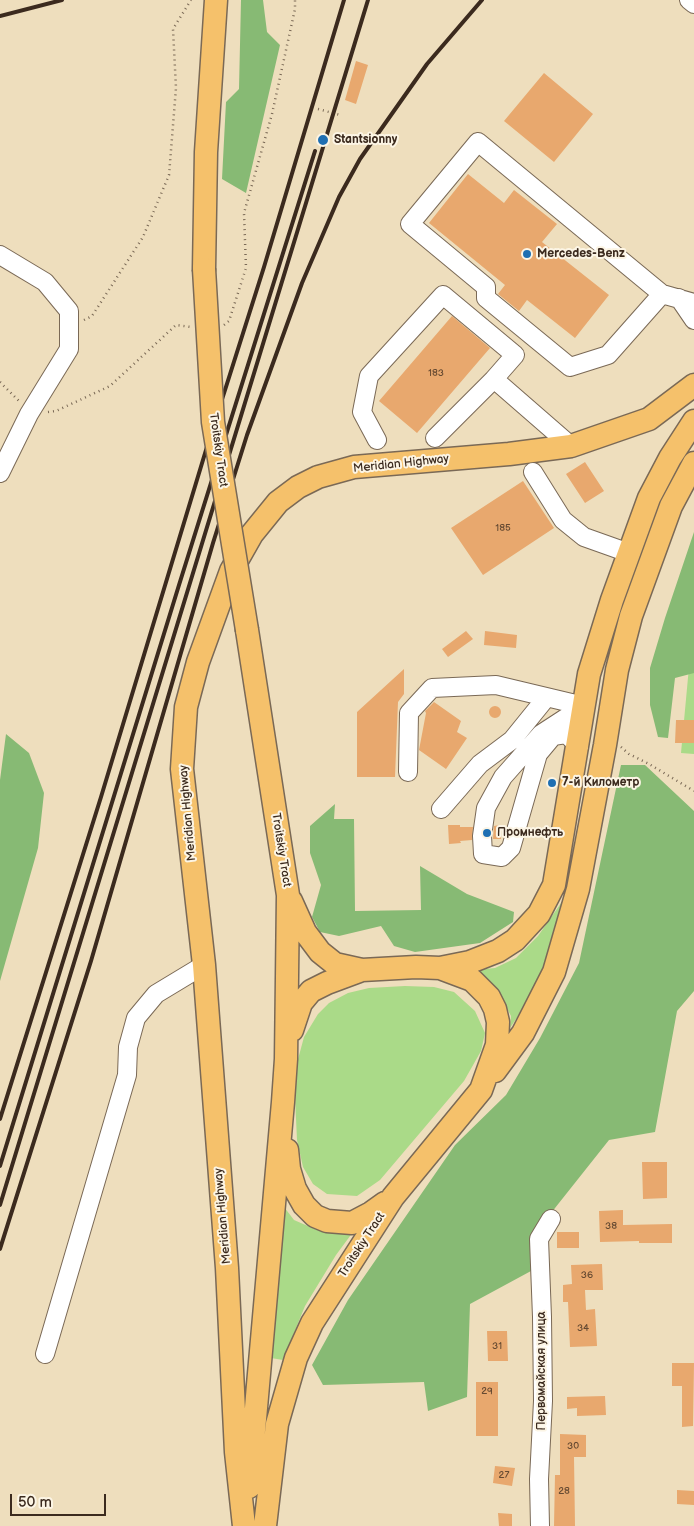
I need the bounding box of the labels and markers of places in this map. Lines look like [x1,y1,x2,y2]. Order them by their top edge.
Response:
marker: Stantsionny [316,133,330,147]
place label: Stantsionny [334,133,397,147]
place label: Mercedes-Benz [537,247,625,261]
marker: Mercedes-Benz [521,248,533,260]
place label: 7-й Километр [562,776,639,790]
marker: 7-й Километр [546,777,558,789]
place label: Промнефть [497,826,563,840]
marker: Промнефть [481,827,493,839]

